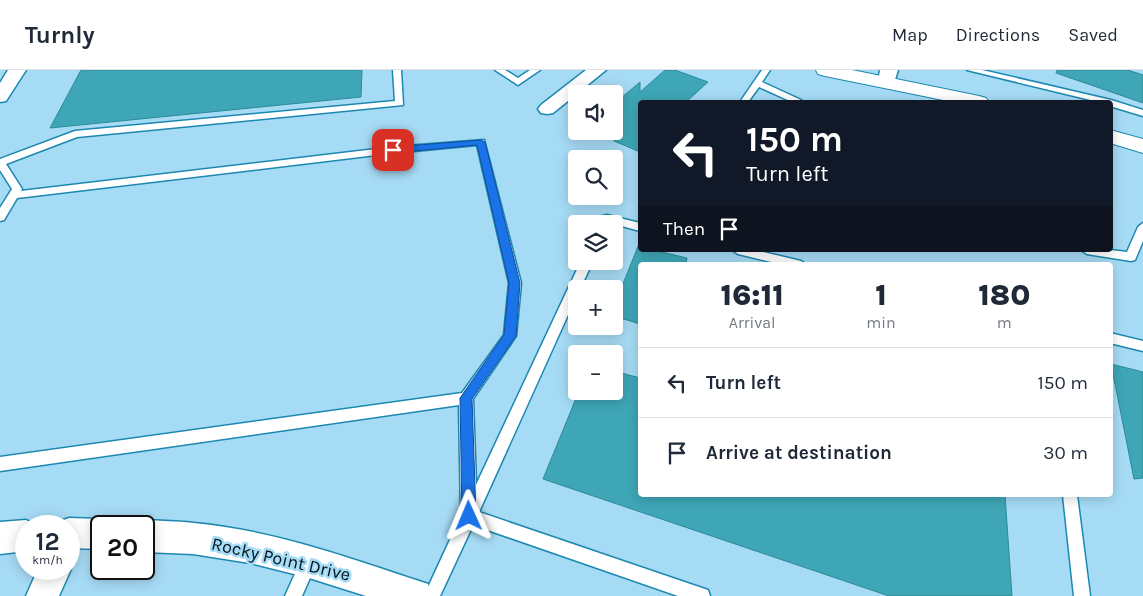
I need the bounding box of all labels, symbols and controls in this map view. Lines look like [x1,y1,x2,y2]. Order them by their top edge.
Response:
text: Turnly [25,21,95,49]
text: Map [892,24,928,46]
text: Directions [956,24,1040,46]
text: Saved [1068,24,1118,46]
map controls [568,85,623,400]
button: sound [568,85,623,140]
text: 150 m [746,119,843,160]
icon: left [663,120,728,185]
pin [372,129,414,171]
icon: arrive [379,136,407,164]
button: search [568,150,623,205]
text: Turn left [746,161,829,187]
button: layers [568,215,623,270]
icon: arrive [715,215,743,243]
text: Then [663,218,705,240]
text: 16:11 [721,277,784,313]
text: 1 [875,277,887,313]
text: 180 [978,277,1030,313]
button: + [568,280,623,335]
text: Arrival [729,313,776,332]
text: min [866,313,896,332]
text: m [997,313,1012,332]
button: − [568,345,623,400]
icon: left [663,369,691,397]
text: Turn left [706,372,781,394]
text: 150 m [1037,372,1088,394]
icon: arrive [663,439,691,467]
text: Arrive at destination [706,442,892,464]
text: 30 m [1043,442,1088,464]
position arrow [442,489,494,541]
speed limit sign: 20 [90,515,155,580]
text: 12 [35,527,60,556]
street label: Rocky Point Drive [209,532,353,586]
text: km/h [32,553,63,567]

